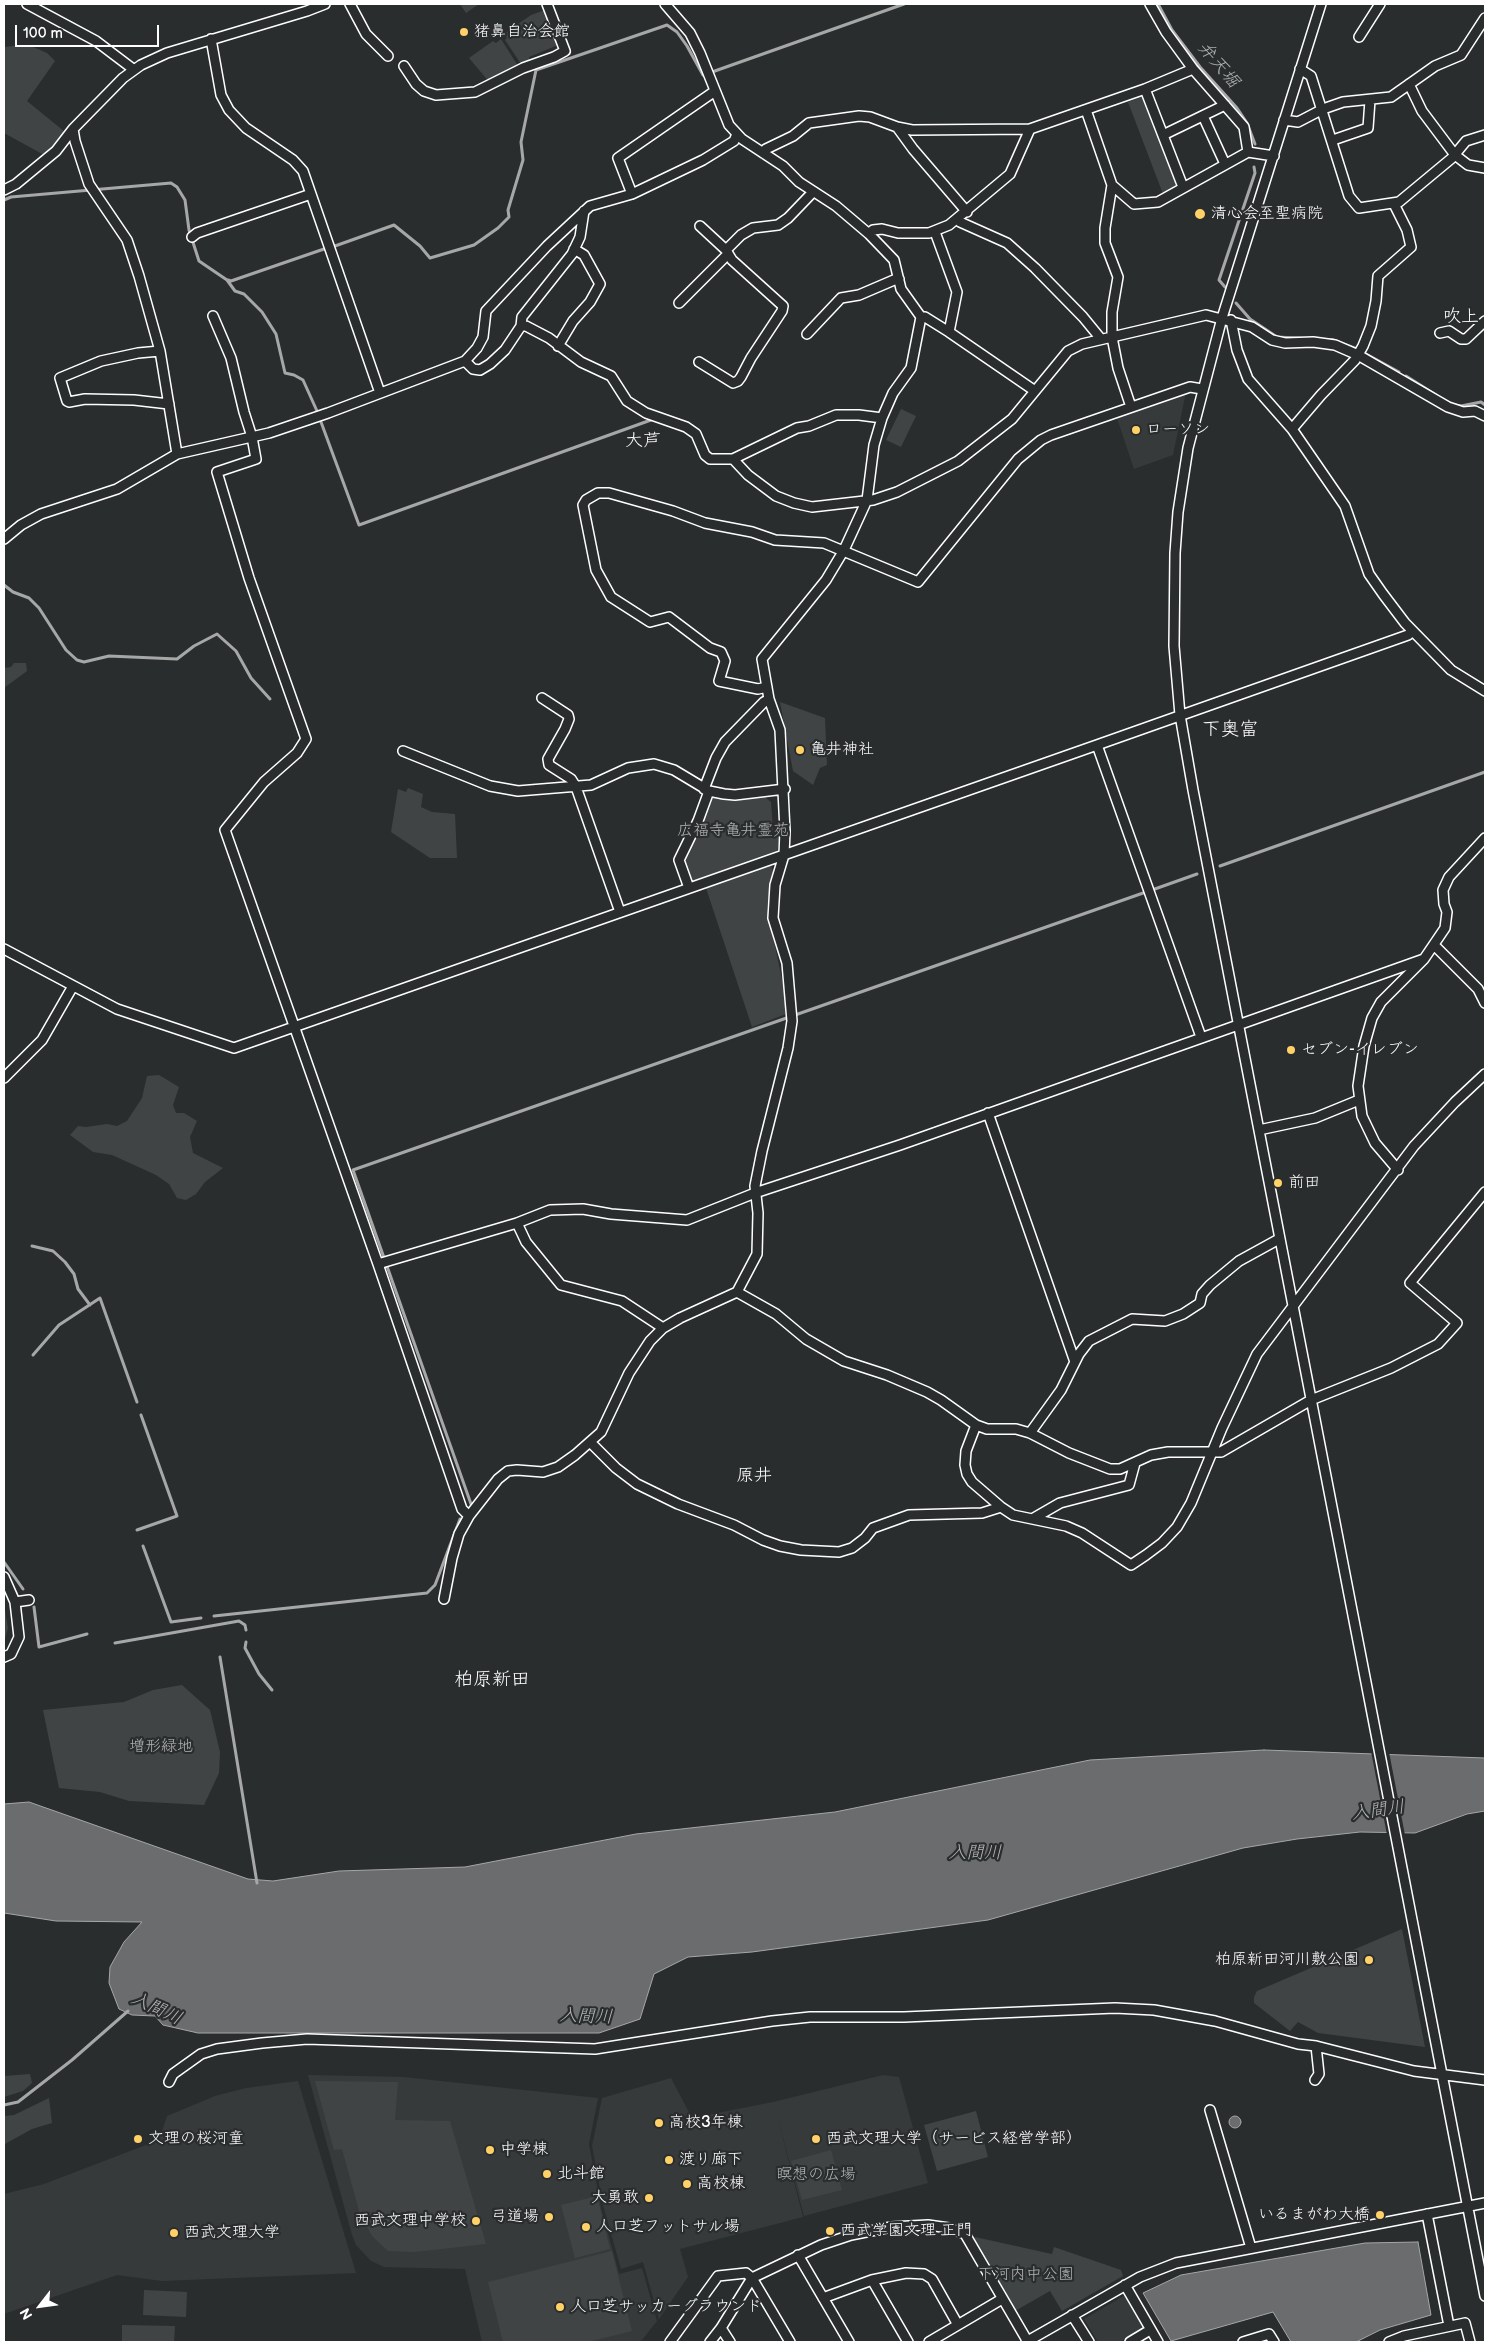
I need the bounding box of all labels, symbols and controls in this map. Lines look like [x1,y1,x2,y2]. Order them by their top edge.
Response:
scale bar [18,15,161,47]
place label: 猪鼻自治会館 [474,22,570,42]
text: 100 m [23,24,63,43]
marker: 猪鼻自治会館 [458,26,470,38]
water label: 弁天堀 [1192,37,1244,93]
place label: 清心会至聖病院 [1211,204,1323,224]
marker: 清心会至聖病院 [1193,207,1207,221]
district label: 吹上 [1443,306,1479,328]
place label: ローソン [1146,420,1210,440]
marker: ローソン [1130,424,1142,436]
district label: 大芦 [625,430,661,452]
district label: 下奥富 [1202,719,1258,741]
place label: 亀井神社 [810,740,874,760]
marker: 亀井神社 [794,744,806,756]
park label: 広福寺亀井霊苑 [677,821,789,841]
place label: セブン-イレブン [1301,1040,1419,1060]
marker: セブン-イレブン [1285,1044,1297,1056]
place label: 前田 [1288,1173,1320,1193]
marker: 前田 [1272,1177,1284,1189]
district label: 原井 [736,1465,772,1487]
district label: 柏原新田 [454,1669,530,1691]
park label: 増形緑地 [129,1737,193,1757]
water label: 入間川 [1350,1797,1406,1825]
water label: 入間川 [948,1842,1002,1864]
place label: 柏原新田河川敷公園 [1215,1950,1359,1970]
marker: 柏原新田河川敷公園 [1363,1954,1375,1966]
water label: 入間川 [127,1988,185,2030]
water label: 入間川 [559,2005,613,2029]
place label: 高校3年棟 [669,2113,743,2133]
marker: 高校3年棟 [653,2117,665,2129]
place label: 文理の桜河童 [148,2129,244,2149]
place label: 西武文理大学（サービス経営学部） [826,2129,1082,2149]
marker: 文理の桜河童 [132,2133,144,2145]
marker: 西武文理大学（サービス経営学部） [810,2133,822,2145]
place label: 中学棟 [500,2140,548,2160]
marker: 中学棟 [484,2144,496,2156]
place label: 渡り廊下 [679,2150,743,2170]
marker: 渡り廊下 [663,2154,675,2166]
place label: 北斗館 [557,2164,605,2184]
park label: 瞑想の広場 [776,2165,856,2185]
marker: 北斗館 [541,2168,553,2180]
place label: 高校棟 [697,2174,745,2194]
marker: 高校棟 [681,2178,693,2190]
place label: 大勇敢 [591,2188,639,2208]
marker: 大勇敢 [643,2192,655,2204]
place label: いるまがわ大橋 [1258,2205,1370,2225]
place label: 弓道場 [491,2207,539,2227]
marker: いるまがわ大橋 [1374,2209,1386,2221]
place label: 西武文理中学校 [354,2211,466,2231]
marker: 弓道場 [543,2211,555,2223]
marker: 西武文理中学校 [470,2215,482,2227]
place label: 人口芝フットサル場 [596,2217,740,2237]
marker: 人口芝フットサル場 [580,2221,592,2233]
place label: 西武学園文理 正門 [840,2221,972,2241]
place label: 西武文理大学 [184,2223,280,2243]
marker: 西武学園文理 正門 [824,2225,836,2237]
marker: 西武文理大学 [168,2227,180,2239]
park label: 下河内中公園 [978,2265,1074,2285]
north arrow [15,2281,65,2331]
place label: 人口芝サッカーグラウンド [570,2297,762,2317]
marker: 人口芝サッカーグラウンド [554,2301,566,2313]
text: N [17,2305,37,2323]

